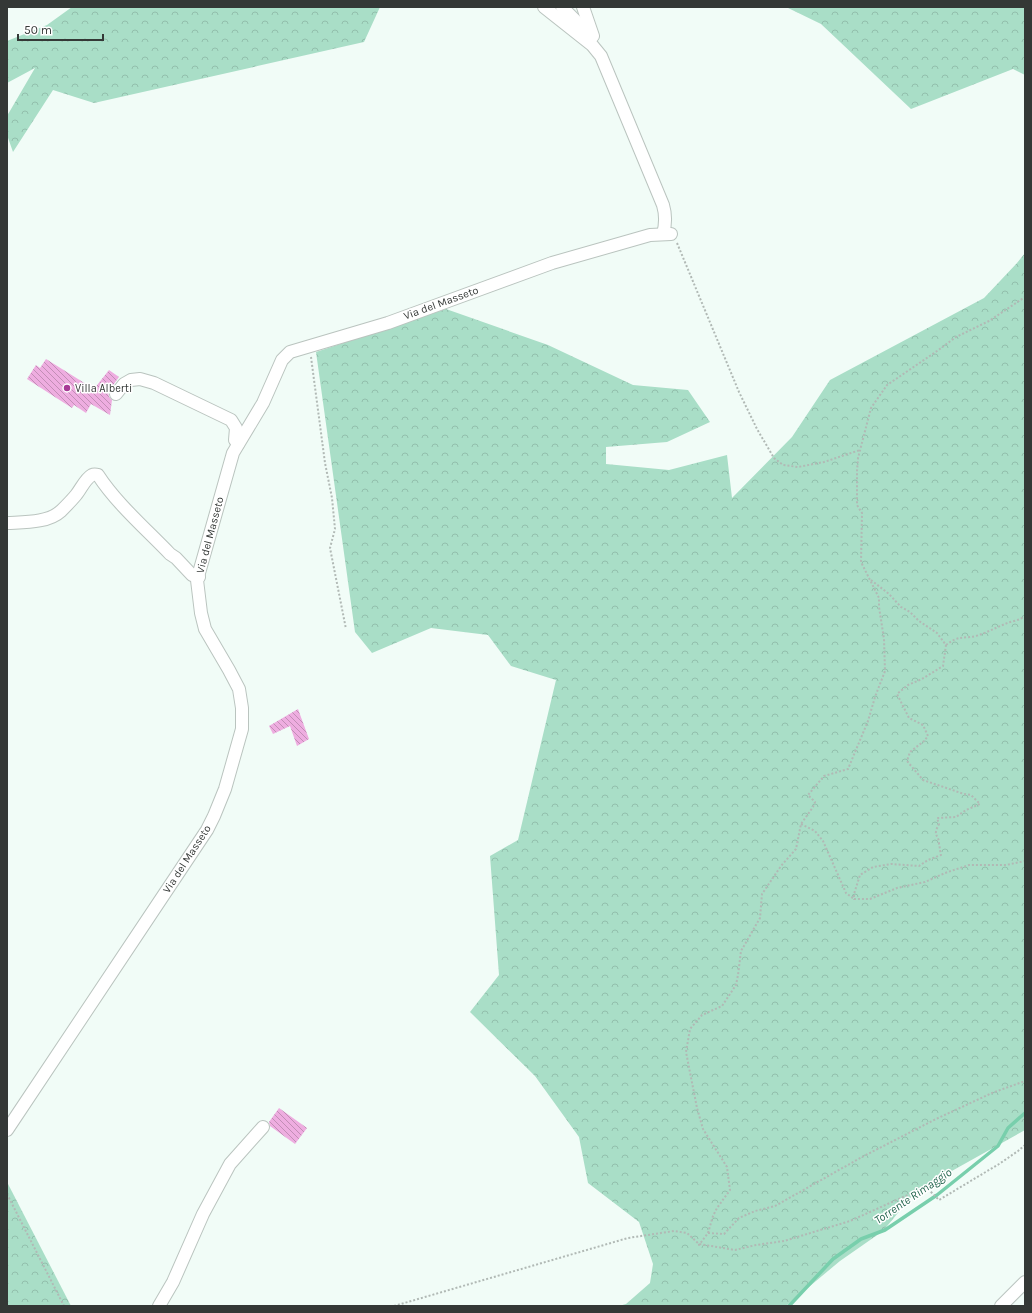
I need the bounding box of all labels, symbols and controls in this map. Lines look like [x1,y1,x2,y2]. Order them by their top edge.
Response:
scale bar [18,16,103,42]
text: 50 m [24,23,52,37]
street label: Via del Masseto [402,283,480,323]
place label: Villa Alberti [75,382,132,395]
marker: Villa Alberti [62,383,72,393]
street label: Via del Masseto [194,495,226,575]
street label: Via del Masseto [160,822,214,896]
water label: Torrente Rimaggio [872,1165,954,1227]

